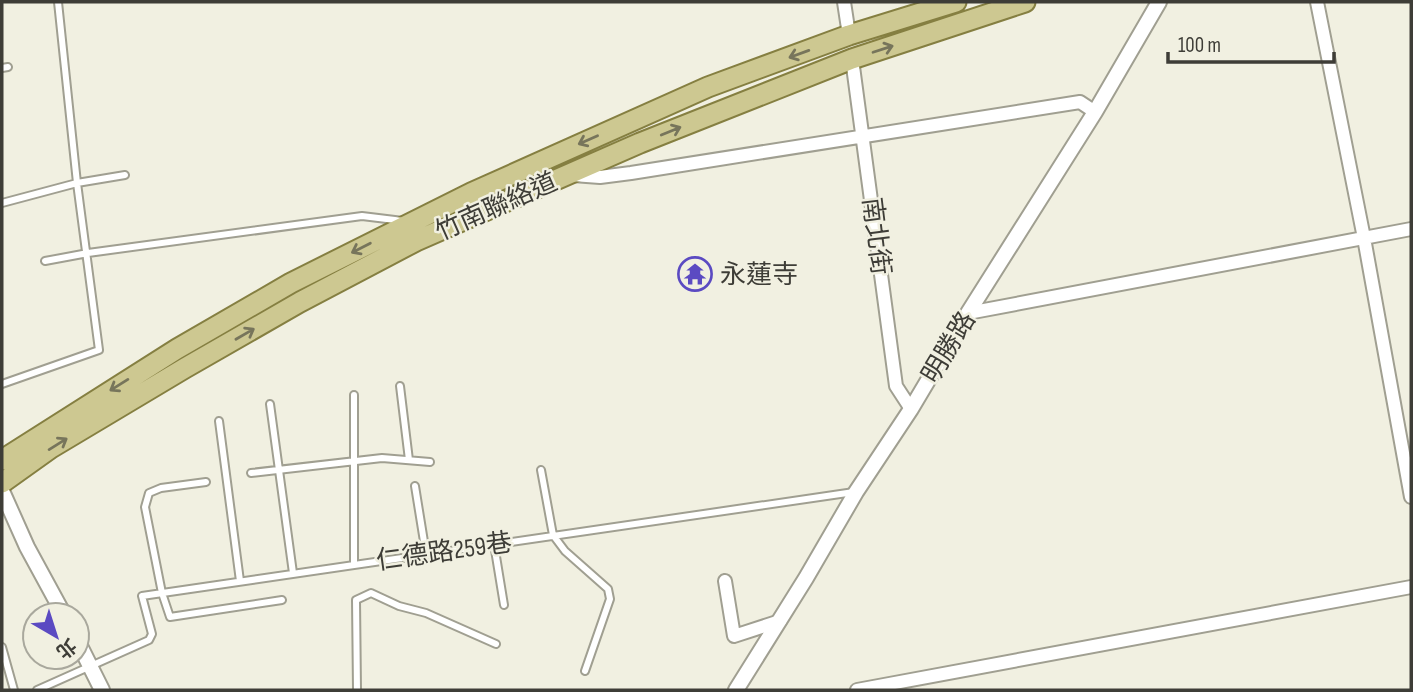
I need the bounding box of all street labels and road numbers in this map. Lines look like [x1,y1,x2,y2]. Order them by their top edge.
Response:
street label: 竹南聯絡道 [431,167,562,248]
street label: 南北街 [855,196,896,277]
street label: 明勝路 [916,306,983,389]
street label: 仁德路259巷 [374,528,514,577]

